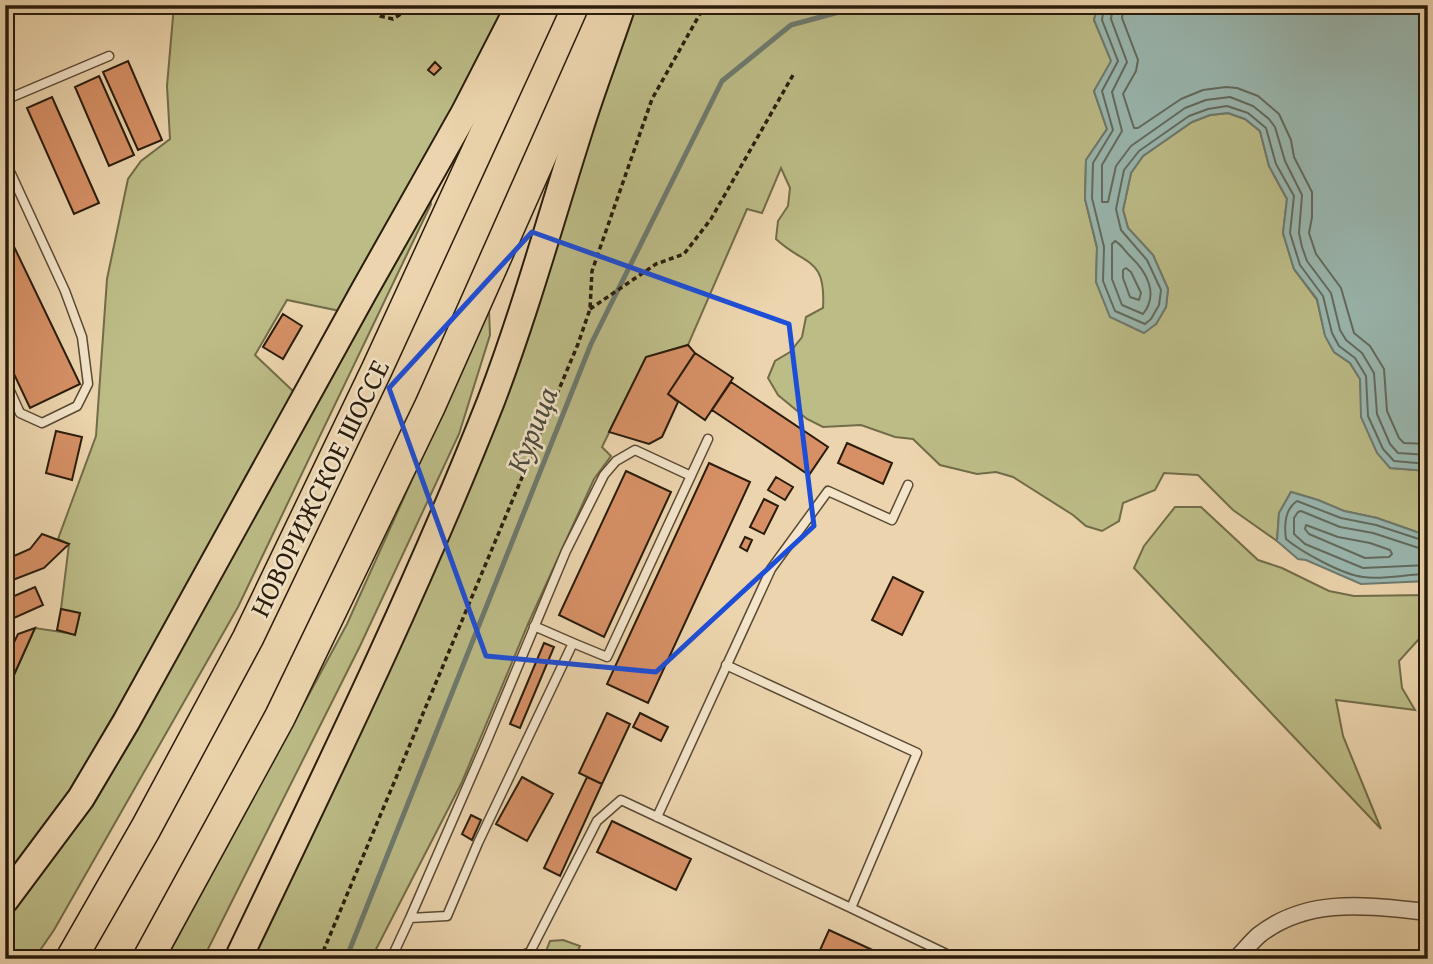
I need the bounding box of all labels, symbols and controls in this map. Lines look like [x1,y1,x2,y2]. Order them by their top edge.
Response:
street label: НОВОРИЖСКОЕ ШОССЕ [238,352,399,623]
water label: Курица [494,380,568,479]

